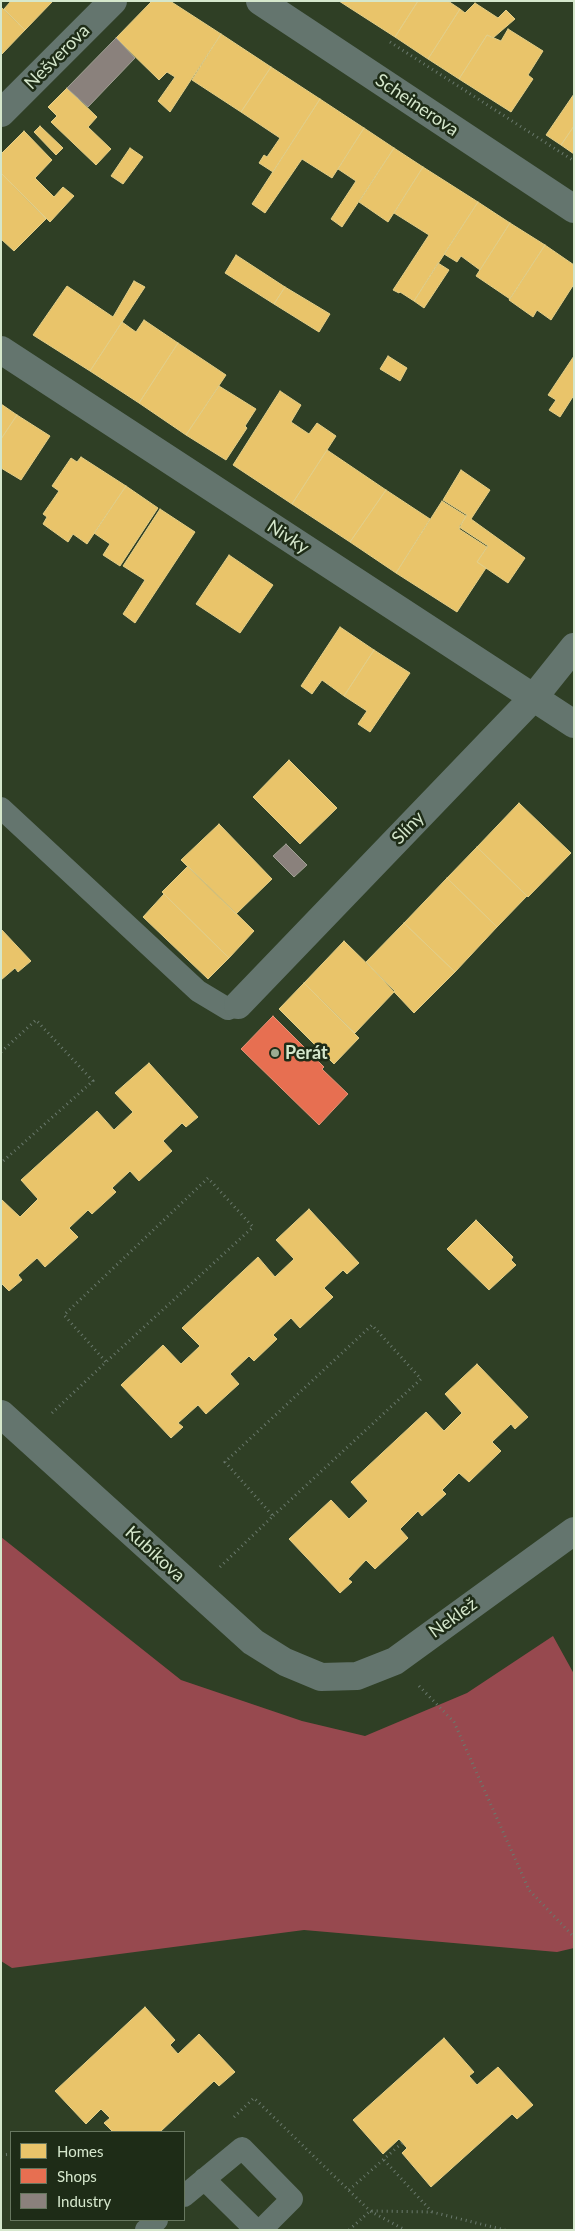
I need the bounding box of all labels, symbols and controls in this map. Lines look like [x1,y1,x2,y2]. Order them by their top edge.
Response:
street label: Nešverova [20,20,94,94]
street label: Scheinerova [371,69,463,141]
street label: Nivky [263,516,313,558]
street label: Slíny [387,807,429,849]
place label: Perát [285,1042,328,1064]
marker: Perát [269,1047,281,1059]
street label: Kubíkova [121,1522,189,1586]
street label: Neklež [425,1593,481,1643]
legend [10,2131,185,2221]
text: Homes [57,2142,103,2160]
text: Shops [57,2167,97,2185]
text: Industry [57,2192,111,2210]

